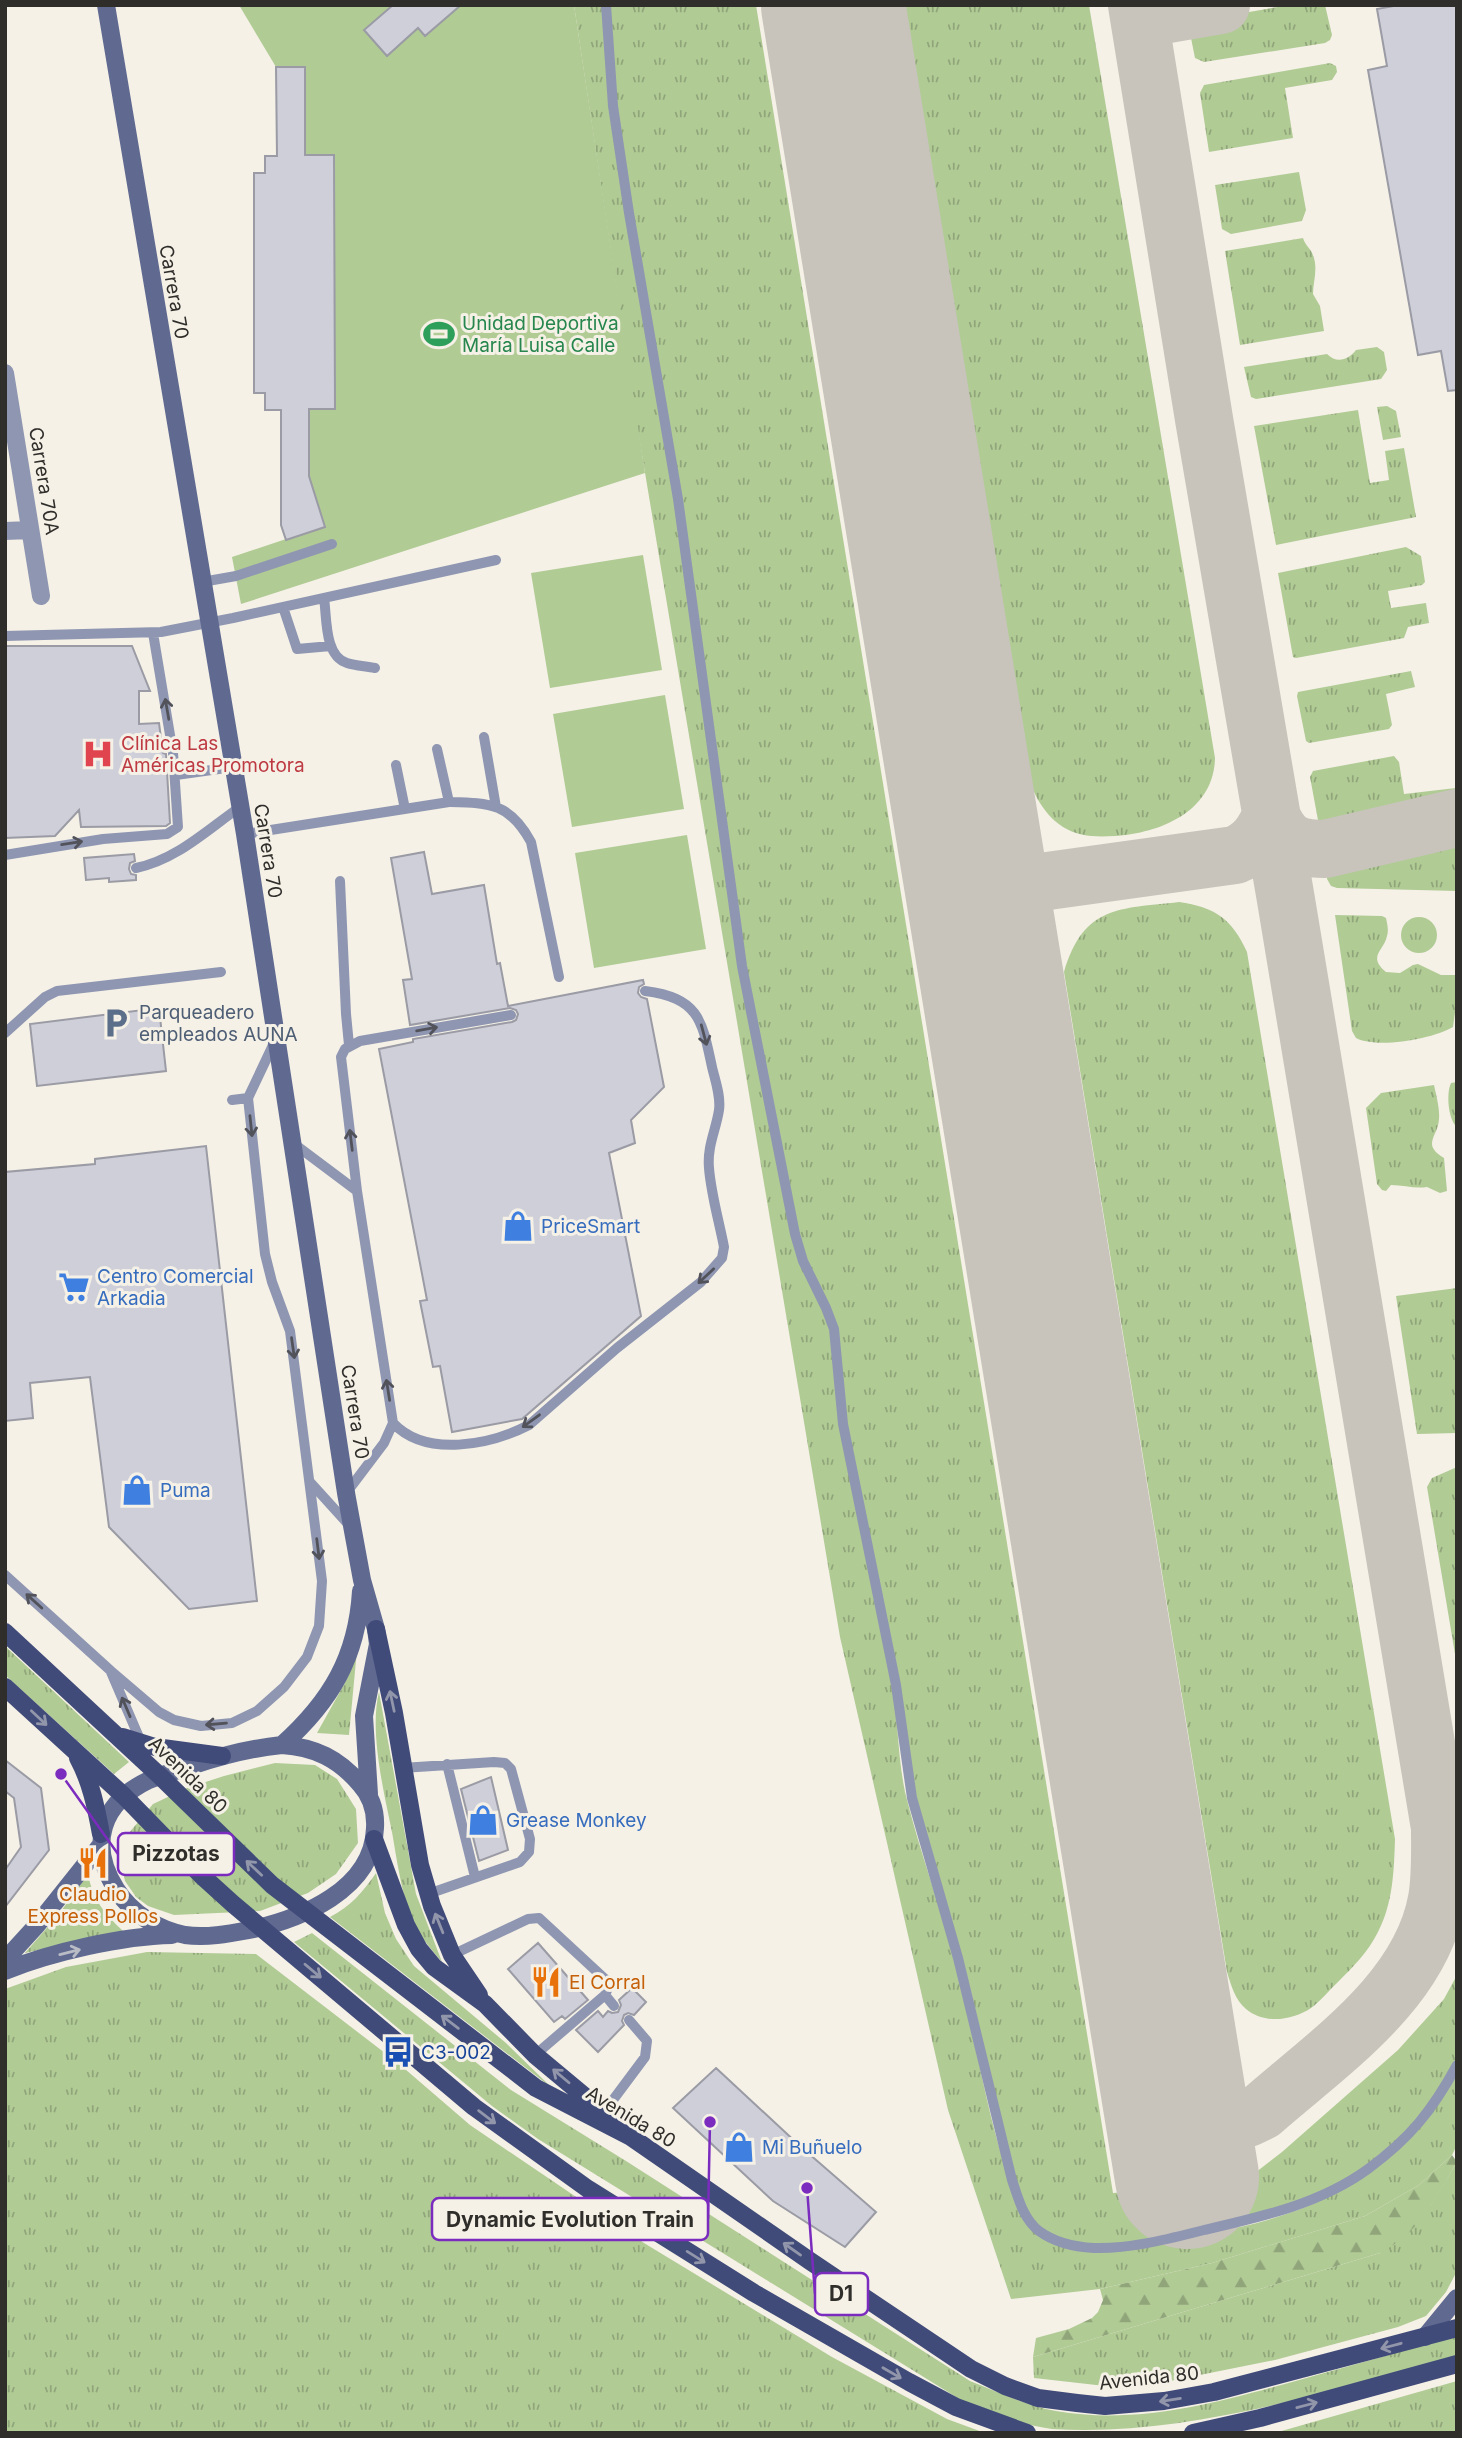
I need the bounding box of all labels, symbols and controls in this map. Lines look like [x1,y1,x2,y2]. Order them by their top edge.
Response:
street label: Carrera 70 [154,243,194,341]
place label: Unidad Deportiva María Luisa Calle [462,312,619,357]
sports icon: Unidad Deportiva María Luisa Calle [422,317,456,351]
street label: Carrera 70A [24,426,64,536]
one-way arrow [159,698,173,721]
place label: Clínica Las Américas Promotora [121,732,305,777]
hospital icon: Clínica Las Américas Promotora [81,737,115,771]
street label: Carrera 70 [249,802,287,900]
one-way arrow [61,836,83,849]
place label: Parqueadero empleados AUNA [139,1001,298,1046]
parking icon: Parqueadero empleados AUNA [99,1006,133,1040]
one-way arrow [416,1022,438,1035]
one-way arrow [699,1023,712,1045]
one-way arrow [245,1114,258,1136]
one-way arrow [345,1130,358,1152]
shop icon: PriceSmart [501,1209,535,1243]
place label: PriceSmart [541,1215,640,1238]
place label: Centro Comercial Arkadia [97,1265,254,1310]
one-way arrow [697,1268,715,1284]
supermarket icon: Centro Comercial Arkadia [57,1270,91,1304]
one-way arrow [287,1336,300,1359]
street label: Carrera 70 [336,1363,374,1461]
one-way arrow [381,1379,394,1402]
one-way arrow [522,1413,541,1428]
shop icon: Puma [120,1473,154,1507]
place label: Puma [160,1479,211,1502]
one-way arrow [312,1537,325,1560]
one-way arrow [25,1593,43,1609]
one-way arrow [384,1690,398,1713]
one-way arrow [119,1697,132,1718]
one-way arrow [30,1709,47,1726]
one-way arrow [206,1718,228,1731]
street label: Avenida 80 [144,1732,232,1818]
shop icon: Grease Monkey [466,1803,500,1837]
place label: Grease Monkey [506,1809,647,1832]
callout: Pizzotas [118,1833,234,1875]
text: Pizzotas [132,1841,220,1866]
restaurant icon: Claudio Express Pollos [76,1846,110,1880]
one-way arrow [246,1860,263,1877]
place label: Claudio Express Pollos [28,1883,158,1928]
one-way arrow [431,1913,444,1935]
one-way arrow [59,1945,81,1958]
one-way arrow [303,1963,321,1979]
restaurant icon: El Corral [529,1965,563,1999]
place label: El Corral [569,1971,646,1994]
one-way arrow [441,2015,460,2030]
bus stop icon: C3-002 [381,2035,415,2069]
place label: C3-002 [421,2041,491,2064]
one-way arrow [553,2068,571,2084]
street label: Avenida 80 [582,2081,680,2153]
one-way arrow [477,2110,496,2124]
shop icon: Mi Buñuelo [722,2130,756,2164]
place label: Mi Buñuelo [762,2136,862,2159]
callout: Dynamic Evolution Train [432,2198,708,2240]
text: Dynamic Evolution Train [446,2207,694,2232]
one-way arrow [783,2242,802,2256]
one-way arrow [686,2251,706,2265]
callout: D1 [815,2273,868,2315]
text: D1 [829,2281,853,2306]
one-way arrow [1380,2340,1403,2353]
street label: Avenida 80 [1098,2361,1200,2395]
one-way arrow [882,2366,902,2380]
one-way arrow [1159,2394,1182,2407]
one-way arrow [1296,2398,1318,2411]

